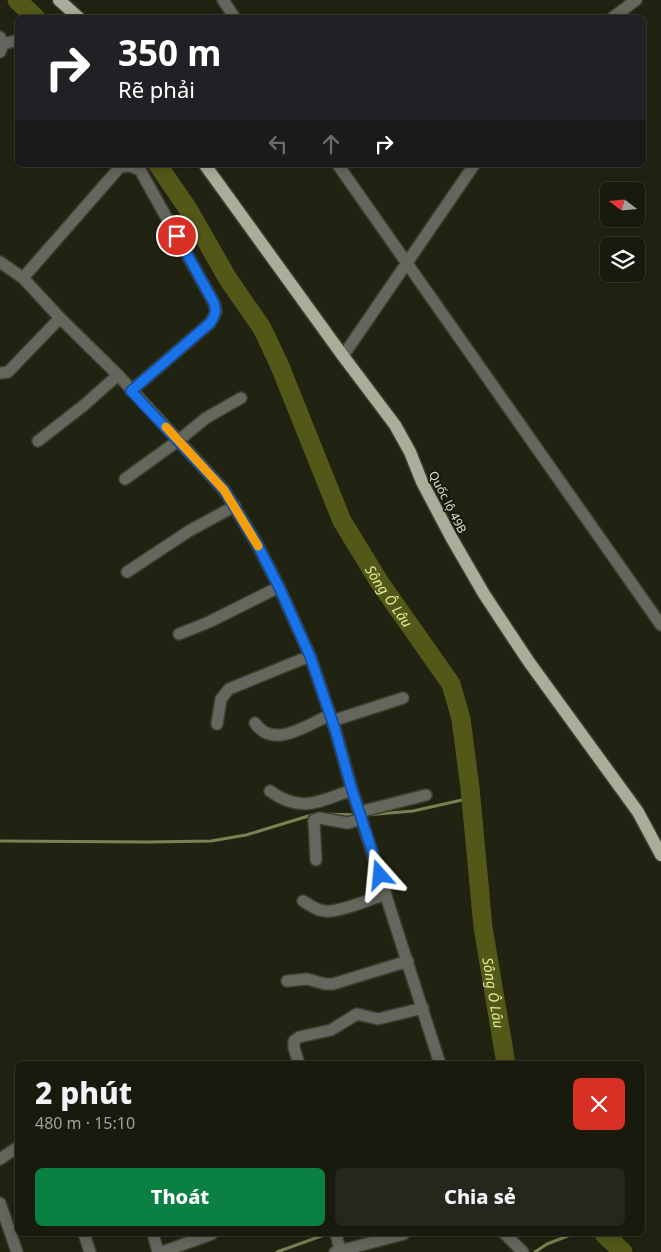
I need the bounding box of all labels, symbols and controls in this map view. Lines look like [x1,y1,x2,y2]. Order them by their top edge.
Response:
text: 350 m [118,29,221,76]
icon: right [35,35,100,100]
text: Rẽ phải [118,74,195,104]
icon: left [264,130,292,158]
icon: ahead [317,130,345,158]
icon: right [370,130,398,158]
north arrow [600,182,645,228]
map controls [600,182,645,282]
pin [156,215,198,257]
icon: arrive [163,222,191,250]
button: layers [600,237,645,282]
street label: Quốc lộ 49B [425,468,471,536]
water label: Sông Ô Lâu [362,561,417,631]
position arrow [353,848,405,900]
water label: Sông Ô Lâu [479,956,509,1030]
text: 2 phút [35,1072,132,1113]
button: close [573,1078,625,1130]
text: 480 m · 15:10 [35,1112,135,1134]
button: Thoát [35,1168,325,1226]
button: Chia sẻ [335,1168,625,1226]

